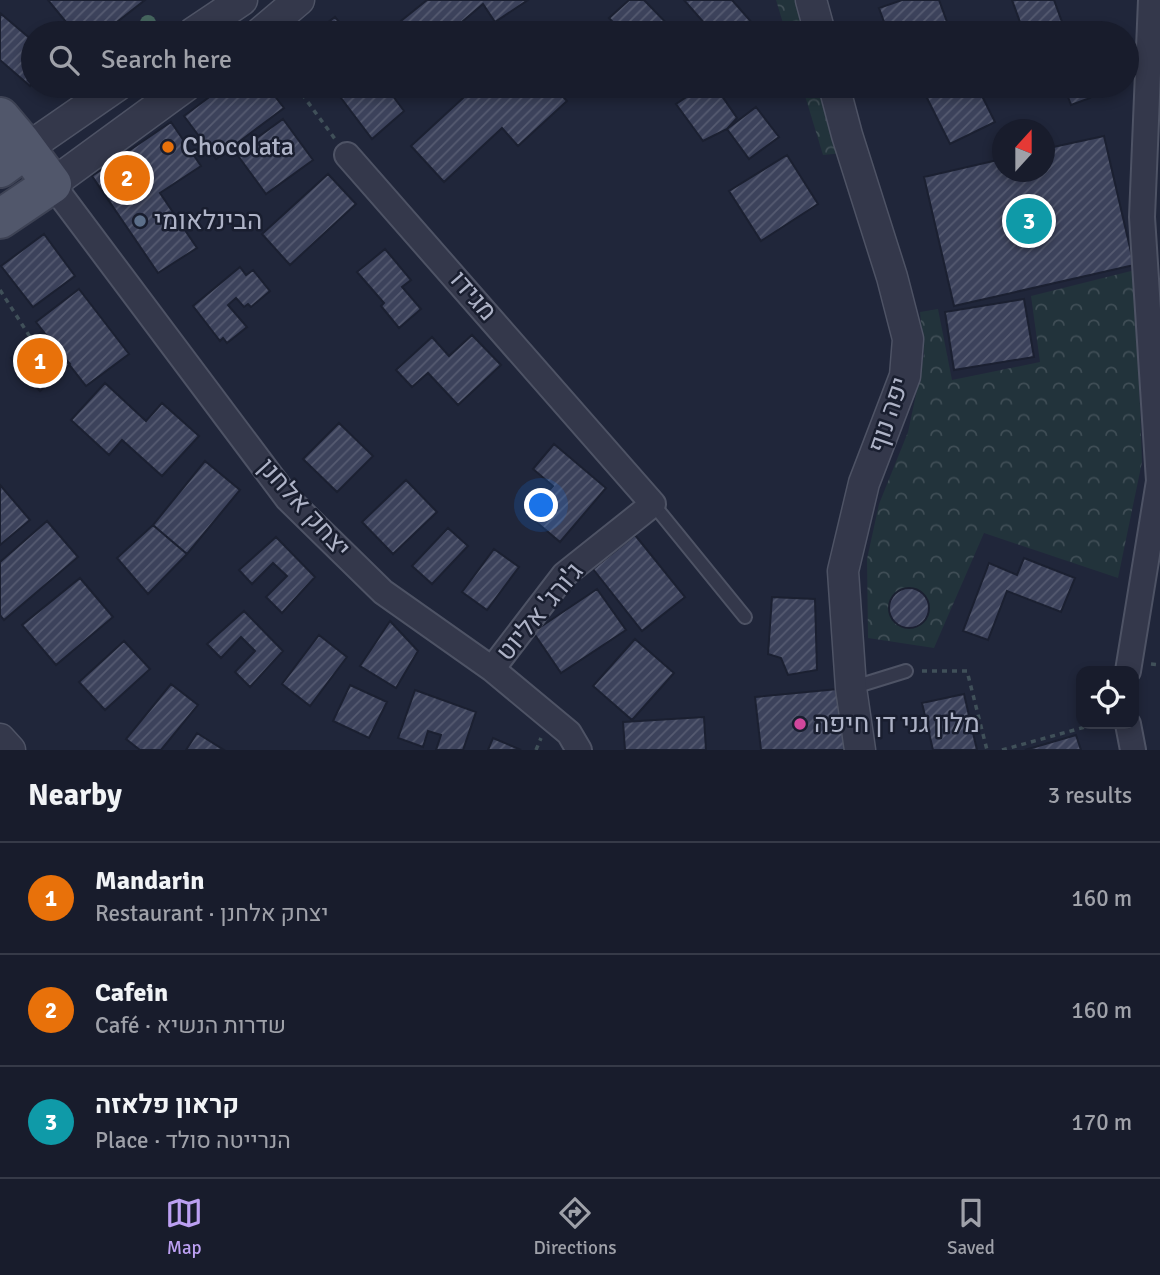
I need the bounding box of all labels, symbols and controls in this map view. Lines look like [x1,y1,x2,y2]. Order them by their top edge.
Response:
search box [21,21,1139,98]
icon: search [45,41,83,79]
text: Search here [101,44,232,76]
north arrow [992,119,1055,182]
place label: Chocolata [182,131,294,163]
marker: Chocolata [160,139,176,155]
pin: 2 [104,152,150,204]
pin: 3 [1006,195,1052,247]
place label: הבינלאומי [154,205,262,237]
marker: הבינלאומי [132,213,148,229]
street label: מגידו [443,265,503,327]
pin: 1 [17,335,63,387]
street label: יפה נוף [861,373,917,457]
street label: יצחק אלחנן [251,452,357,564]
your location [524,488,558,522]
street label: ג'ורג' אליוט [490,556,590,668]
map controls [1076,666,1139,729]
button: locate [1076,666,1139,729]
place label: מלון גני דן חיפה [814,708,980,740]
marker: מלון גני דן חיפה [792,716,808,732]
text: Nearby [28,777,122,814]
text: 3 results [1048,781,1132,810]
text: Mandarin [95,865,204,897]
text: 1 [45,884,57,913]
text: 160 m [1071,884,1132,913]
text: Restaurant · יצחק אלחנן [95,899,328,928]
text: Cafein [95,977,168,1009]
text: 2 [45,996,57,1025]
text: 160 m [1071,996,1132,1025]
text: Café · שדרות הנשיא [95,1011,286,1040]
text: קראון פלאזה [95,1089,239,1121]
text: 3 [45,1108,57,1137]
text: 170 m [1071,1108,1132,1137]
text: Place · הנרייטה סולד [95,1126,291,1155]
tab: Map [165,1194,203,1260]
tab: Directions [534,1194,617,1260]
tab: Saved [947,1194,995,1260]

